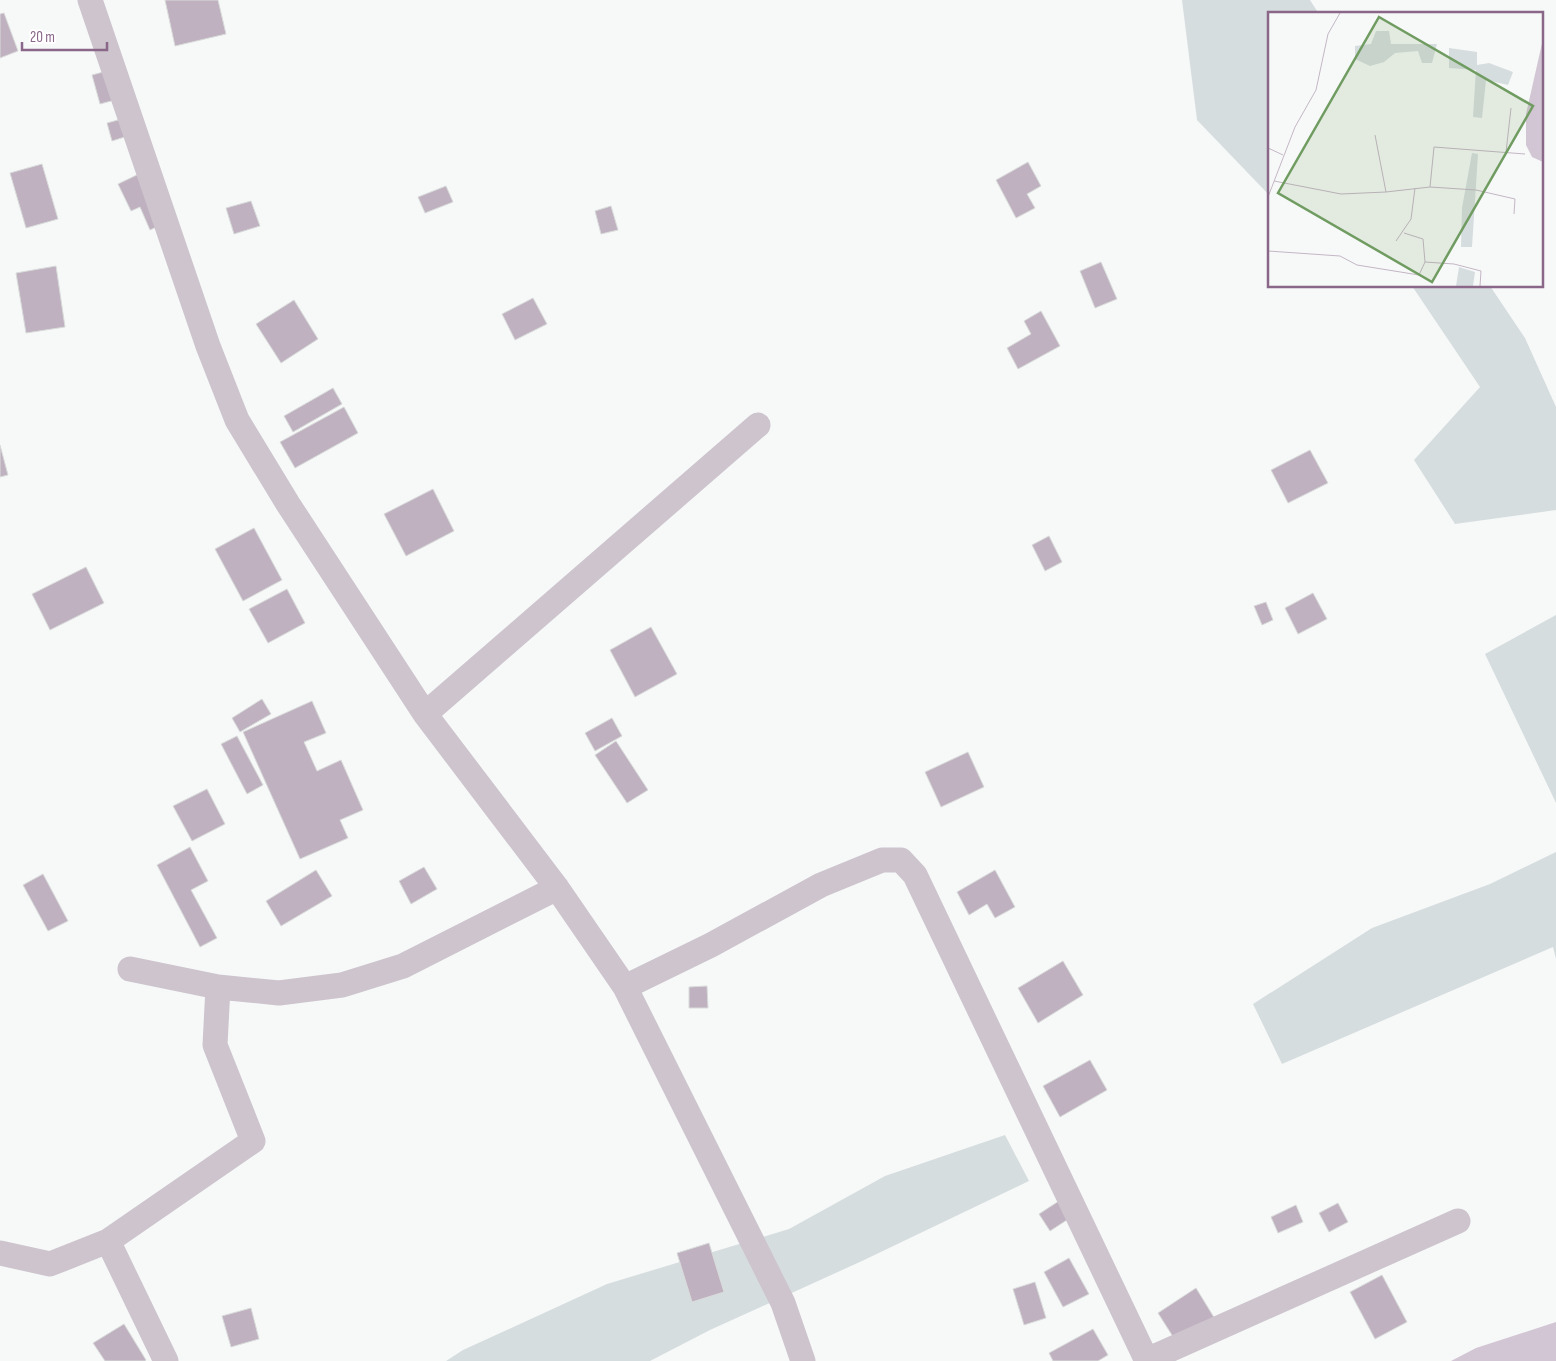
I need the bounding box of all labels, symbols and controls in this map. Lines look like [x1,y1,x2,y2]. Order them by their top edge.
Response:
inset map [1268,12,1544,288]
scale bar [22,20,108,52]
text: 20 m [30,28,55,47]

